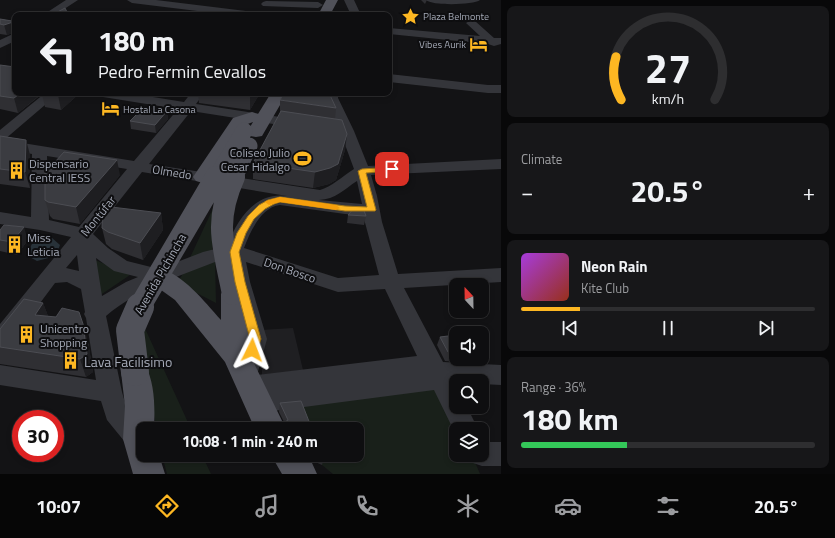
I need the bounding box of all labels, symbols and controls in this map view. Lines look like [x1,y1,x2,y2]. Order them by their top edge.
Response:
place icon: Plaza Belmonte [400,6,420,26]
place label: Plaza Belmonte [423,9,489,24]
text: 180 m [98,19,175,62]
icon: left [32,28,84,80]
hotel icon: Vibes Aurik [469,34,489,54]
text: 27 [645,35,691,98]
place label: Vibes Aurik [419,37,466,52]
text: Pedro Fermin Cevallos [98,58,266,85]
text: km/h [652,87,684,109]
hotel icon: Hostal La Casona [100,99,120,119]
place label: Hostal La Casona [123,102,195,117]
place label: Coliseo Julio Cesar Hidalgo [221,143,290,176]
sports icon: Coliseo Julio Cesar Hidalgo [293,149,313,169]
text: Climate [521,149,562,169]
pin [375,152,409,186]
place label: Dispensario Central IESS [29,154,90,187]
icon: arrive [381,158,403,180]
building icon: Dispensario Central IESS [6,160,26,180]
street label: Olmedo [151,160,193,184]
text: 20.5° [631,168,705,214]
text: − [521,175,533,209]
text: + [803,175,815,209]
street label: Montúfar [76,192,120,240]
place label: Miss Leticia [27,228,59,261]
street label: Avenida Pichincha [129,230,191,318]
building icon: Miss Leticia [4,234,24,254]
street label: Don Bosco [261,252,319,288]
text: Neon Rain [581,255,648,278]
north arrow [449,278,489,318]
map controls [449,278,489,462]
text: Kite Club [581,278,629,298]
icon: previous [559,317,581,339]
icon: pause [657,317,679,339]
icon: next [755,317,777,339]
place label: Unicentro Shopping [40,319,89,352]
building icon: Unicentro Shopping [17,325,37,345]
button: sound [449,326,489,366]
position arrow [231,329,273,371]
building icon: Lava Facilisimo [61,351,81,371]
place label: Lava Facilisimo [84,351,172,372]
button: search [449,374,489,414]
text: Range · 36% [521,377,586,397]
text: 180 km [521,396,619,442]
speed limit sign: 30 [12,410,64,462]
button: layers [449,422,489,462]
text: 10:08 · 1 min · 240 m [182,430,318,453]
icon: directions [153,492,181,520]
icon: music [253,492,281,520]
icon: phone [353,492,381,520]
icon: climate [454,492,482,520]
icon: car [554,492,582,520]
icon: filters [654,492,682,520]
text: 10:07 [36,493,81,520]
text: 20.5° [754,493,799,520]

